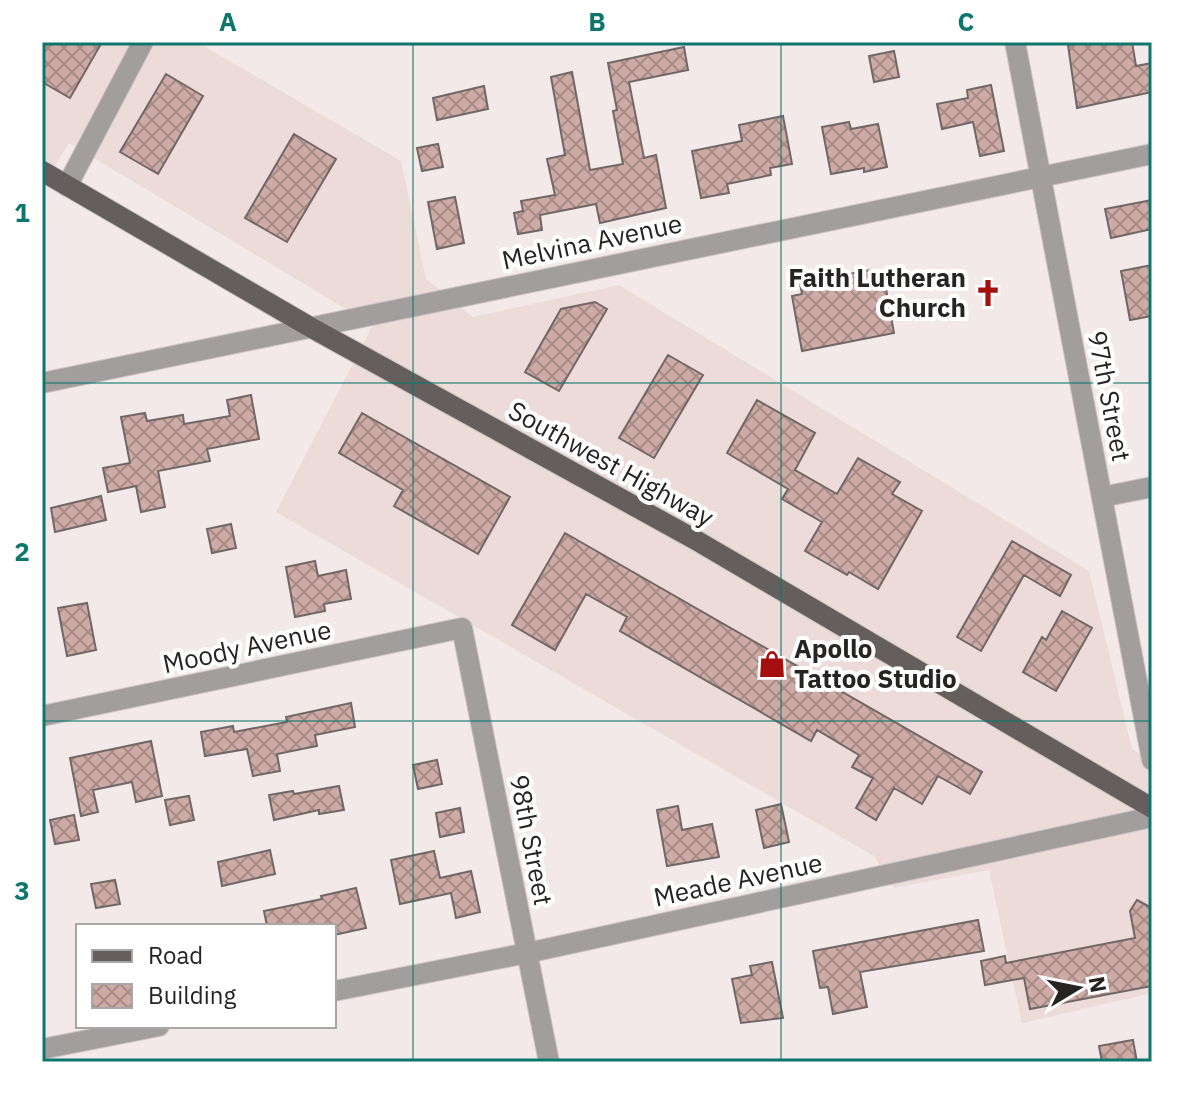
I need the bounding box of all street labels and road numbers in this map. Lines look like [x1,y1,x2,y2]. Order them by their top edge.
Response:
street label: Melvina Avenue [499,205,685,277]
street label: 97th Street [1081,328,1139,464]
street label: Southwest Highway [503,393,720,534]
street label: Moody Avenue [160,612,334,680]
street label: 98th Street [503,772,561,908]
street label: Meade Avenue [650,845,825,913]

